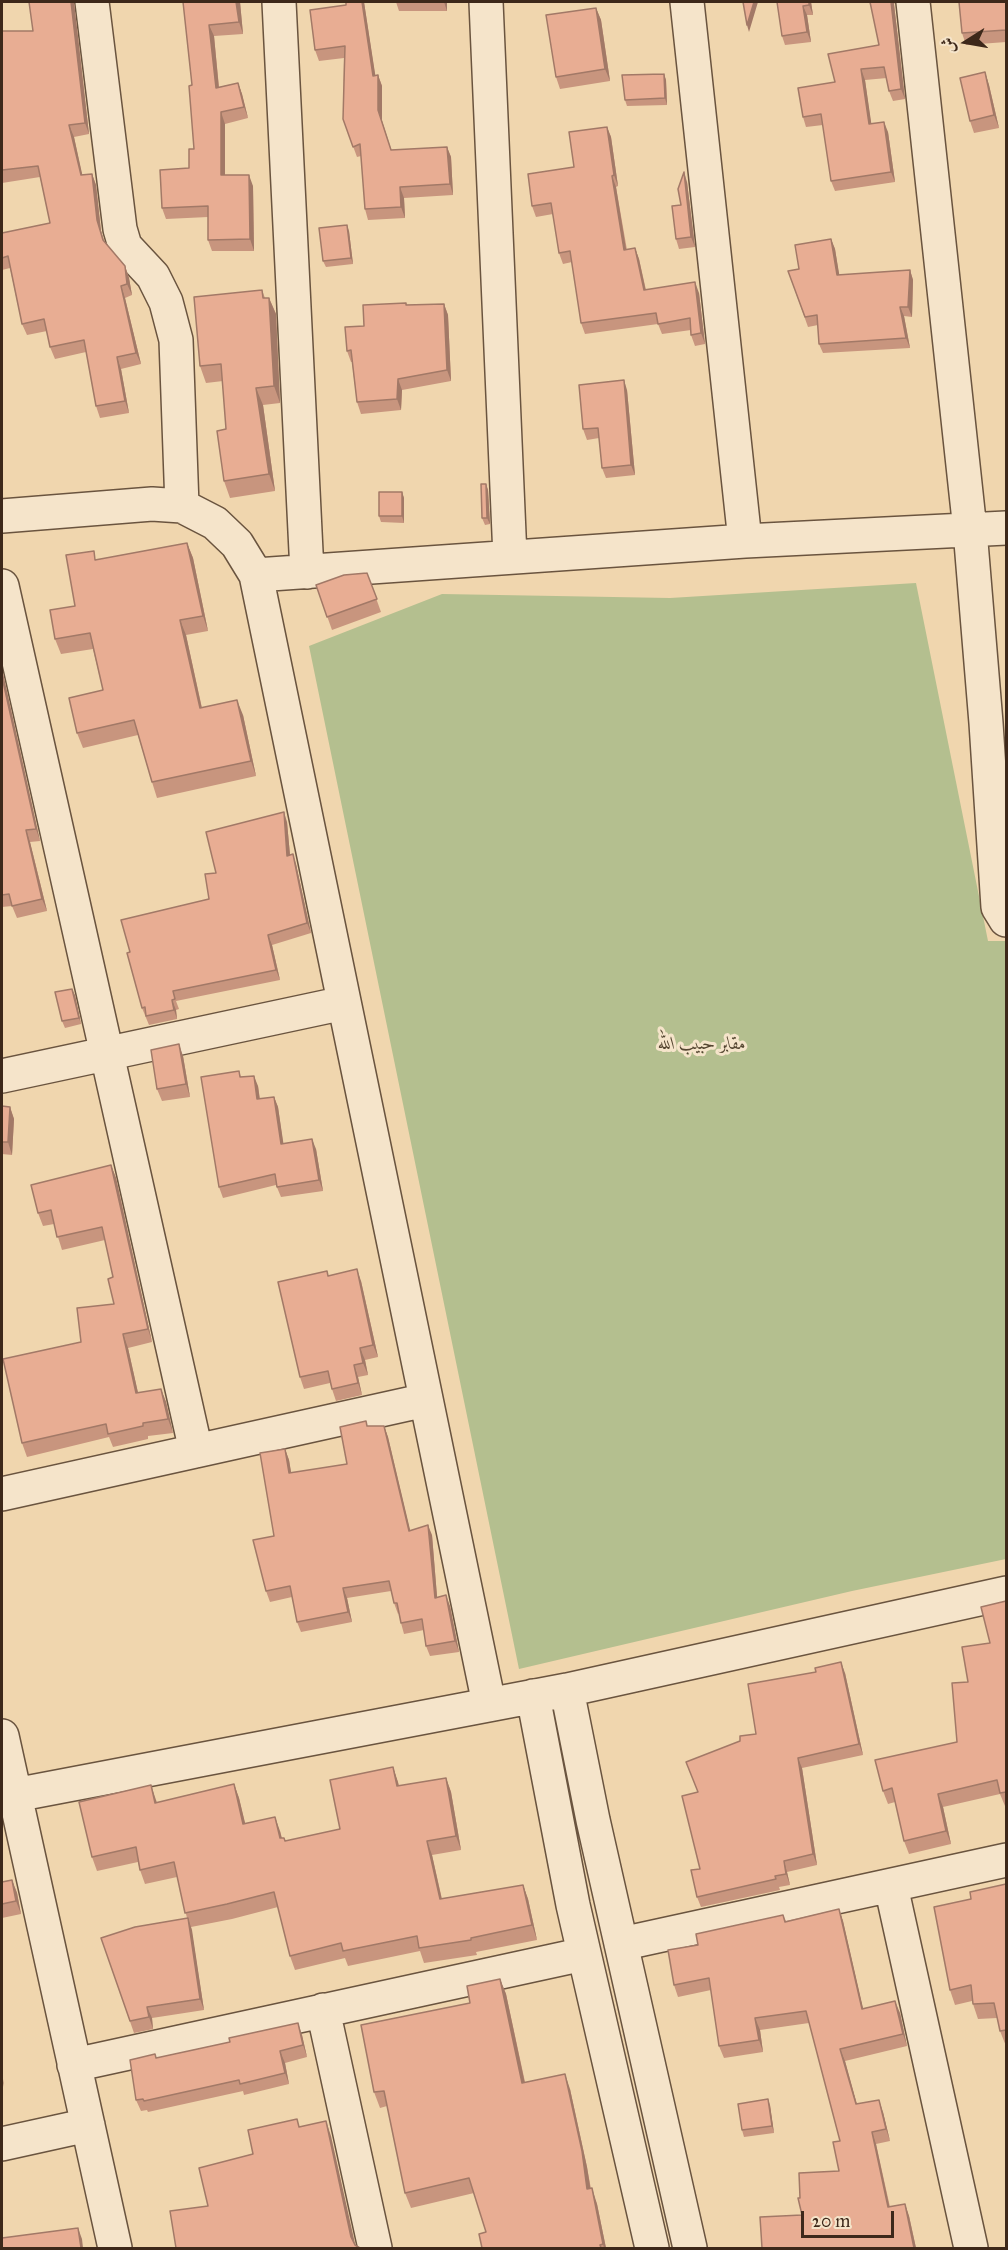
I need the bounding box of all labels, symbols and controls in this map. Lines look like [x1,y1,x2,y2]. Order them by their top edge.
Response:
north arrow [936,12,996,72]
text: ش [937,36,959,55]
park label: مقابر حبيب الله [658,1034,746,1056]
scale bar [804,2199,897,2237]
text: 20 m [812,2210,850,2232]

